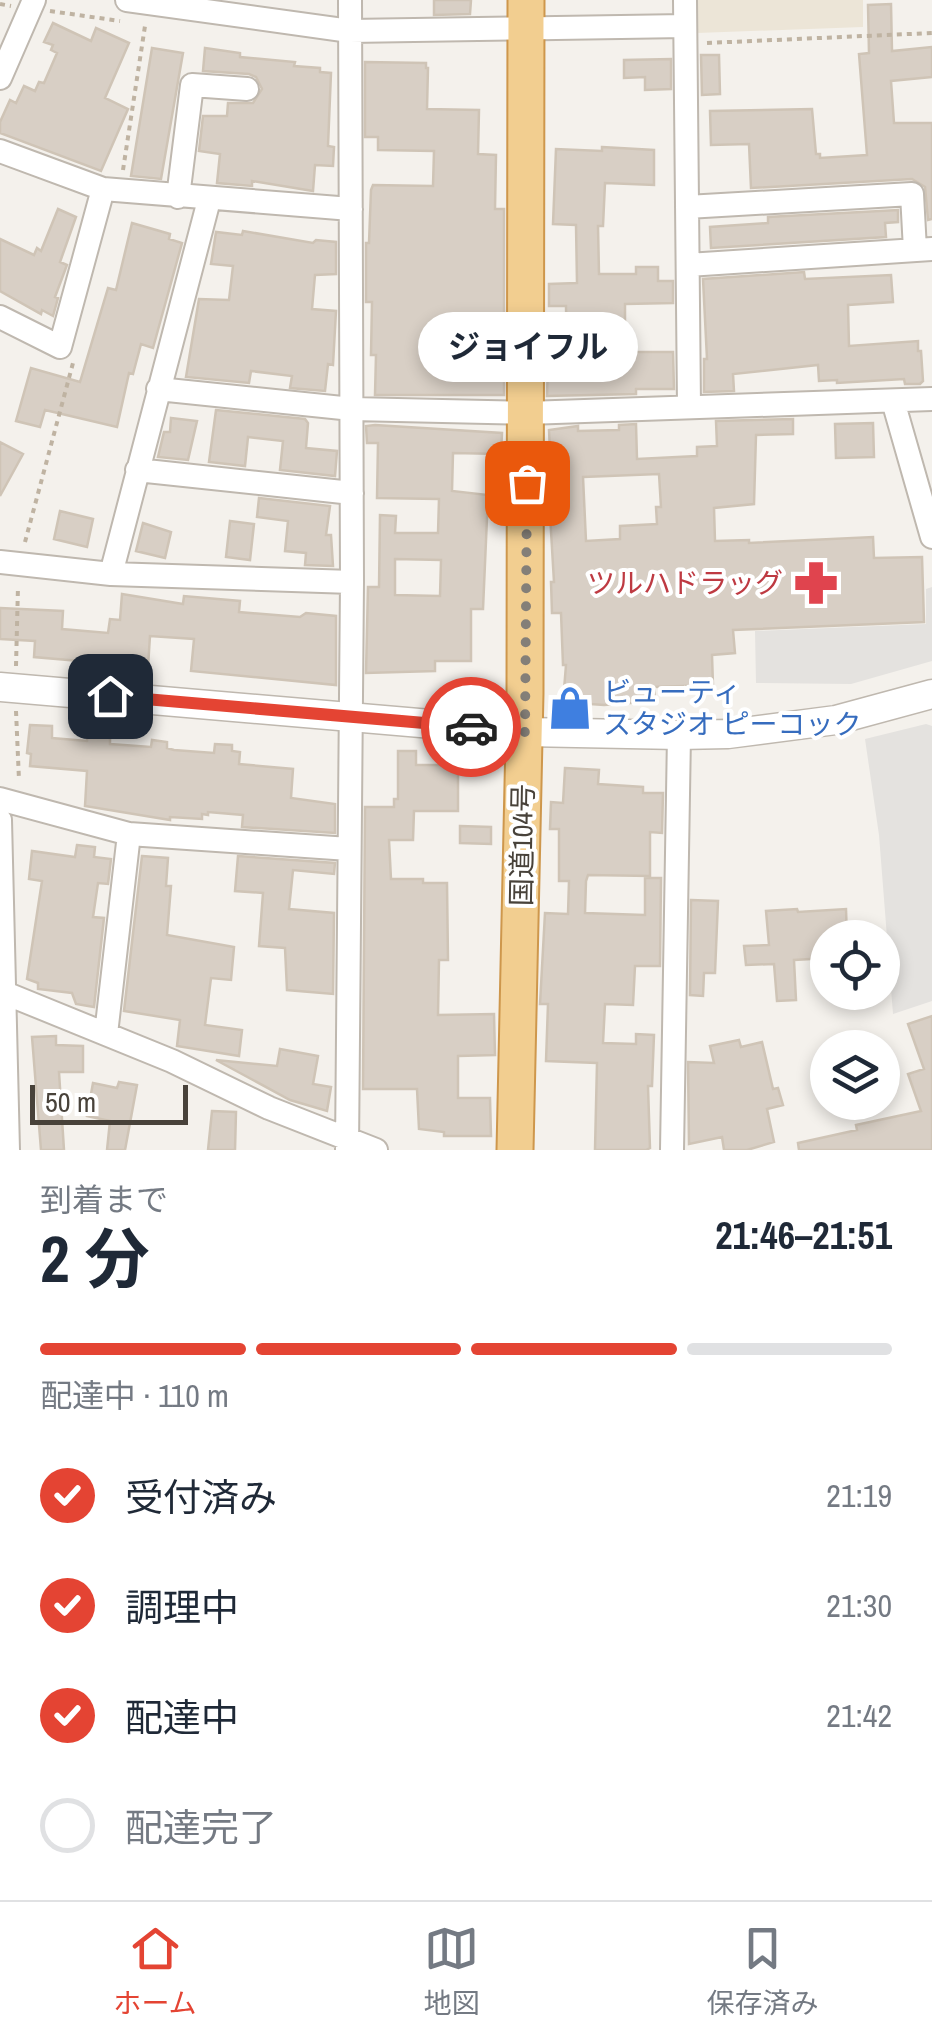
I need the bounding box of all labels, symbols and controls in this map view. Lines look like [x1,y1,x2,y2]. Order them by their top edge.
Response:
callout: ジョイフル [417,313,637,383]
text: ジョイフル [448,325,608,368]
pin [485,441,570,526]
icon: bag [500,456,555,511]
pharmacy icon: ツルハドラッグ [792,559,840,607]
place label: ツルハドラッグ [587,564,783,602]
pin [68,654,153,739]
icon: home [83,669,138,724]
place label: ビューティ スタジオ ピーコック [603,673,861,743]
courier [421,677,521,777]
shop icon: ビューティ スタジオ ピーコック [546,684,594,732]
icon: car [444,700,499,755]
street label: 国道104号 [502,784,542,906]
map controls [810,920,900,1120]
button: locate [810,920,900,1010]
button: layers [810,1030,900,1120]
scale bar [30,1080,188,1124]
text: 50 m [45,1083,96,1121]
text: 到着まで [40,1178,168,1221]
text: 21:46–21:51 [715,1210,892,1261]
text: 2 分 [40,1215,149,1302]
text: 配達中 · 110 m [40,1374,229,1417]
icon: check [40,1468,95,1523]
text: 受付済み [125,1472,277,1523]
text: 21:19 [826,1474,892,1517]
icon: check [40,1578,95,1633]
text: 調理中 [125,1582,239,1633]
text: 21:30 [826,1584,892,1627]
icon: check [40,1688,95,1743]
text: 配達中 [125,1692,239,1743]
text: 21:42 [826,1694,892,1737]
text: 配達完了 [125,1802,277,1853]
tab: ホーム [113,1921,197,2022]
tab: 地図 [424,1921,480,2022]
tab: 保存済み [706,1921,819,2022]

